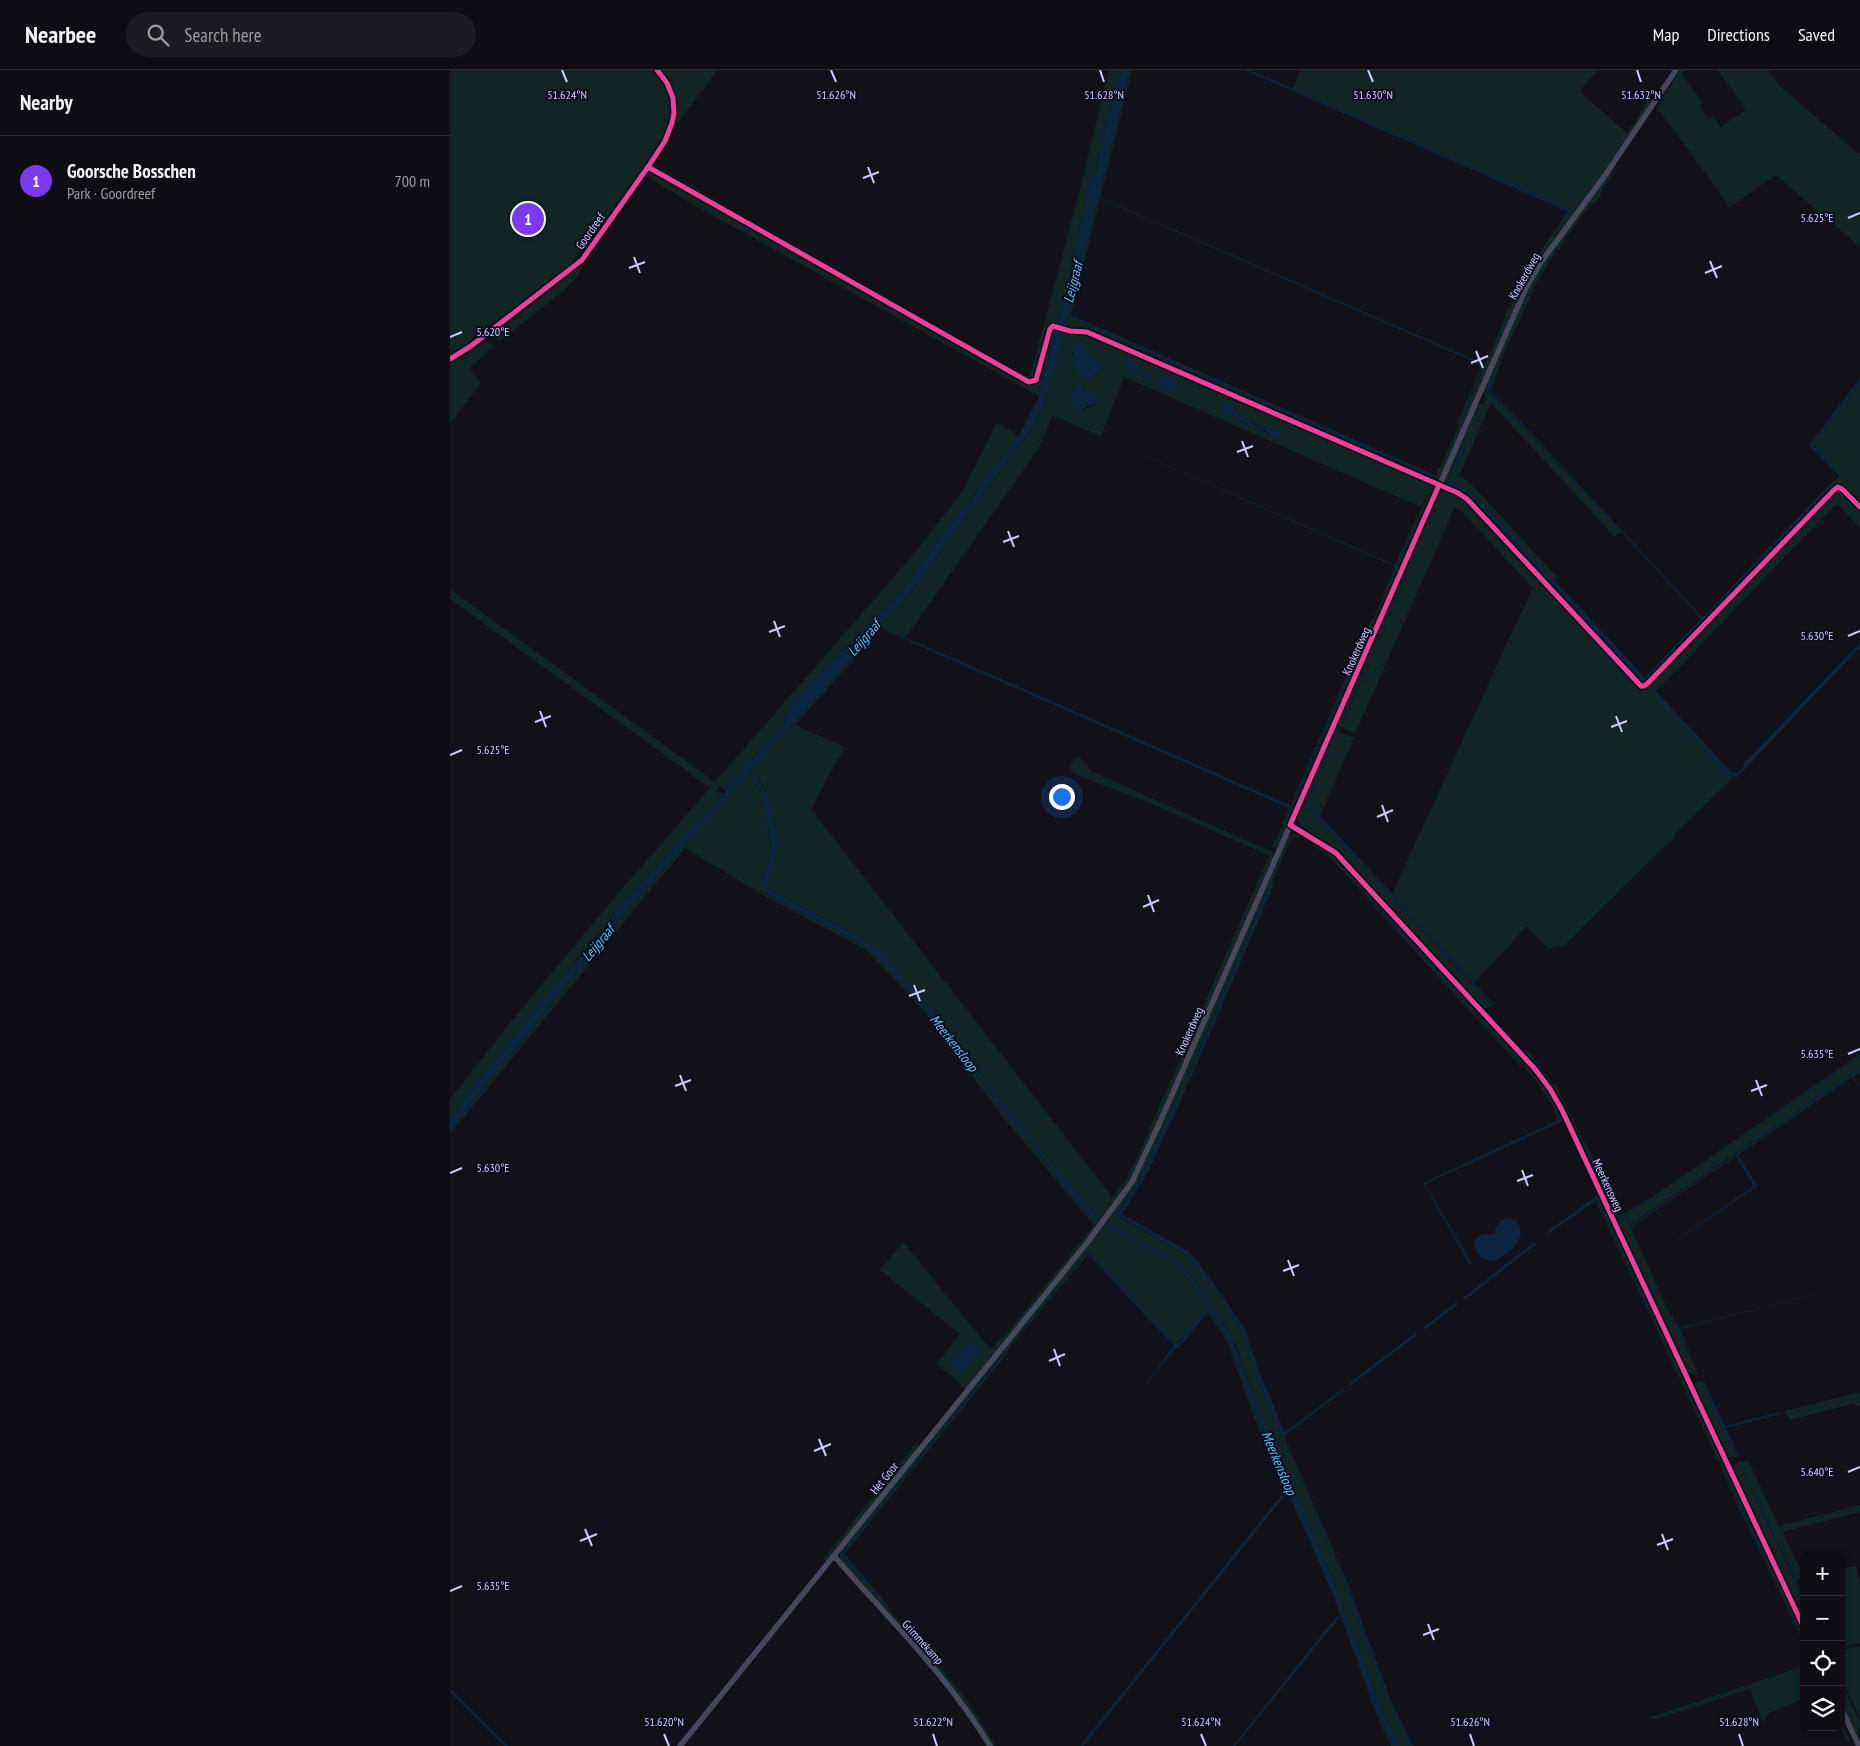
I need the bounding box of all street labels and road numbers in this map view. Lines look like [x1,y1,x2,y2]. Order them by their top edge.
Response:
street label: Goordreef [572,209,608,252]
street label: Knokerdweg [1505,250,1543,302]
street label: Knokerdweg [1339,625,1373,677]
street label: Knokerdweg [1172,1005,1206,1057]
street label: Meerkensweg [1589,1156,1627,1214]
street label: Het Goor [867,1458,902,1497]
street label: Grimmekamp [899,1617,947,1667]

